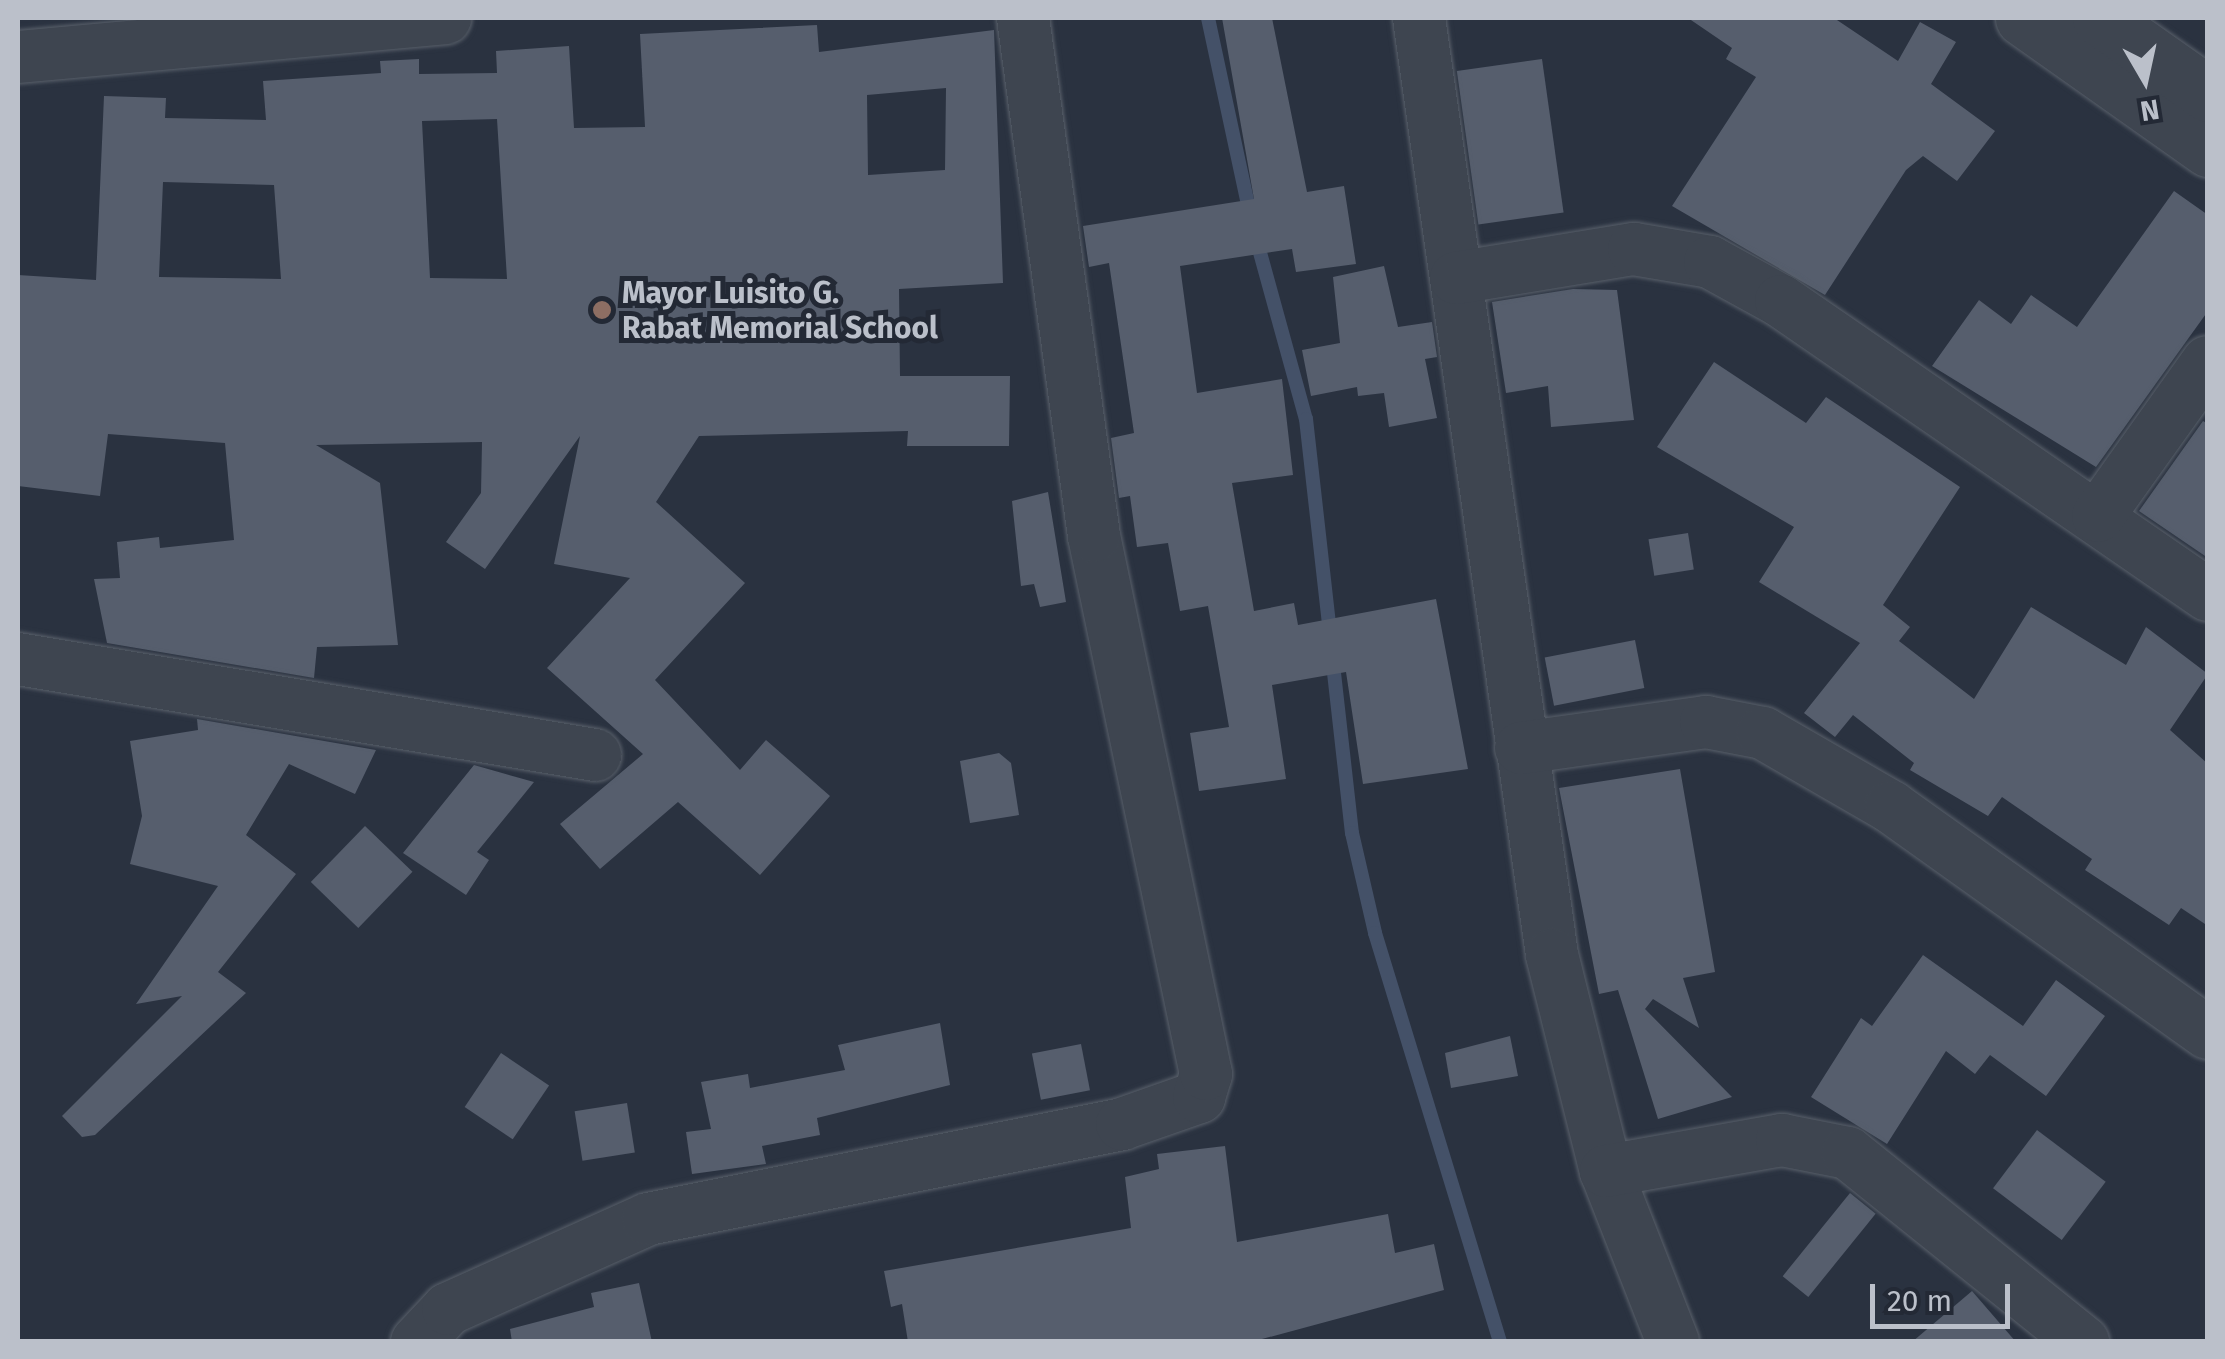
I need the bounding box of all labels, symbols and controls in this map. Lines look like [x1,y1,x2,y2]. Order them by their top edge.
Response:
north arrow [2095,30,2195,130]
text: N [2138,92,2162,128]
place label: Mayor Luisito G. Rabat Memorial School [622,275,938,346]
marker: Mayor Luisito G. Rabat Memorial School [591,299,613,321]
scale bar [1875,1264,2015,1326]
text: 20 m [1887,1283,1952,1319]

